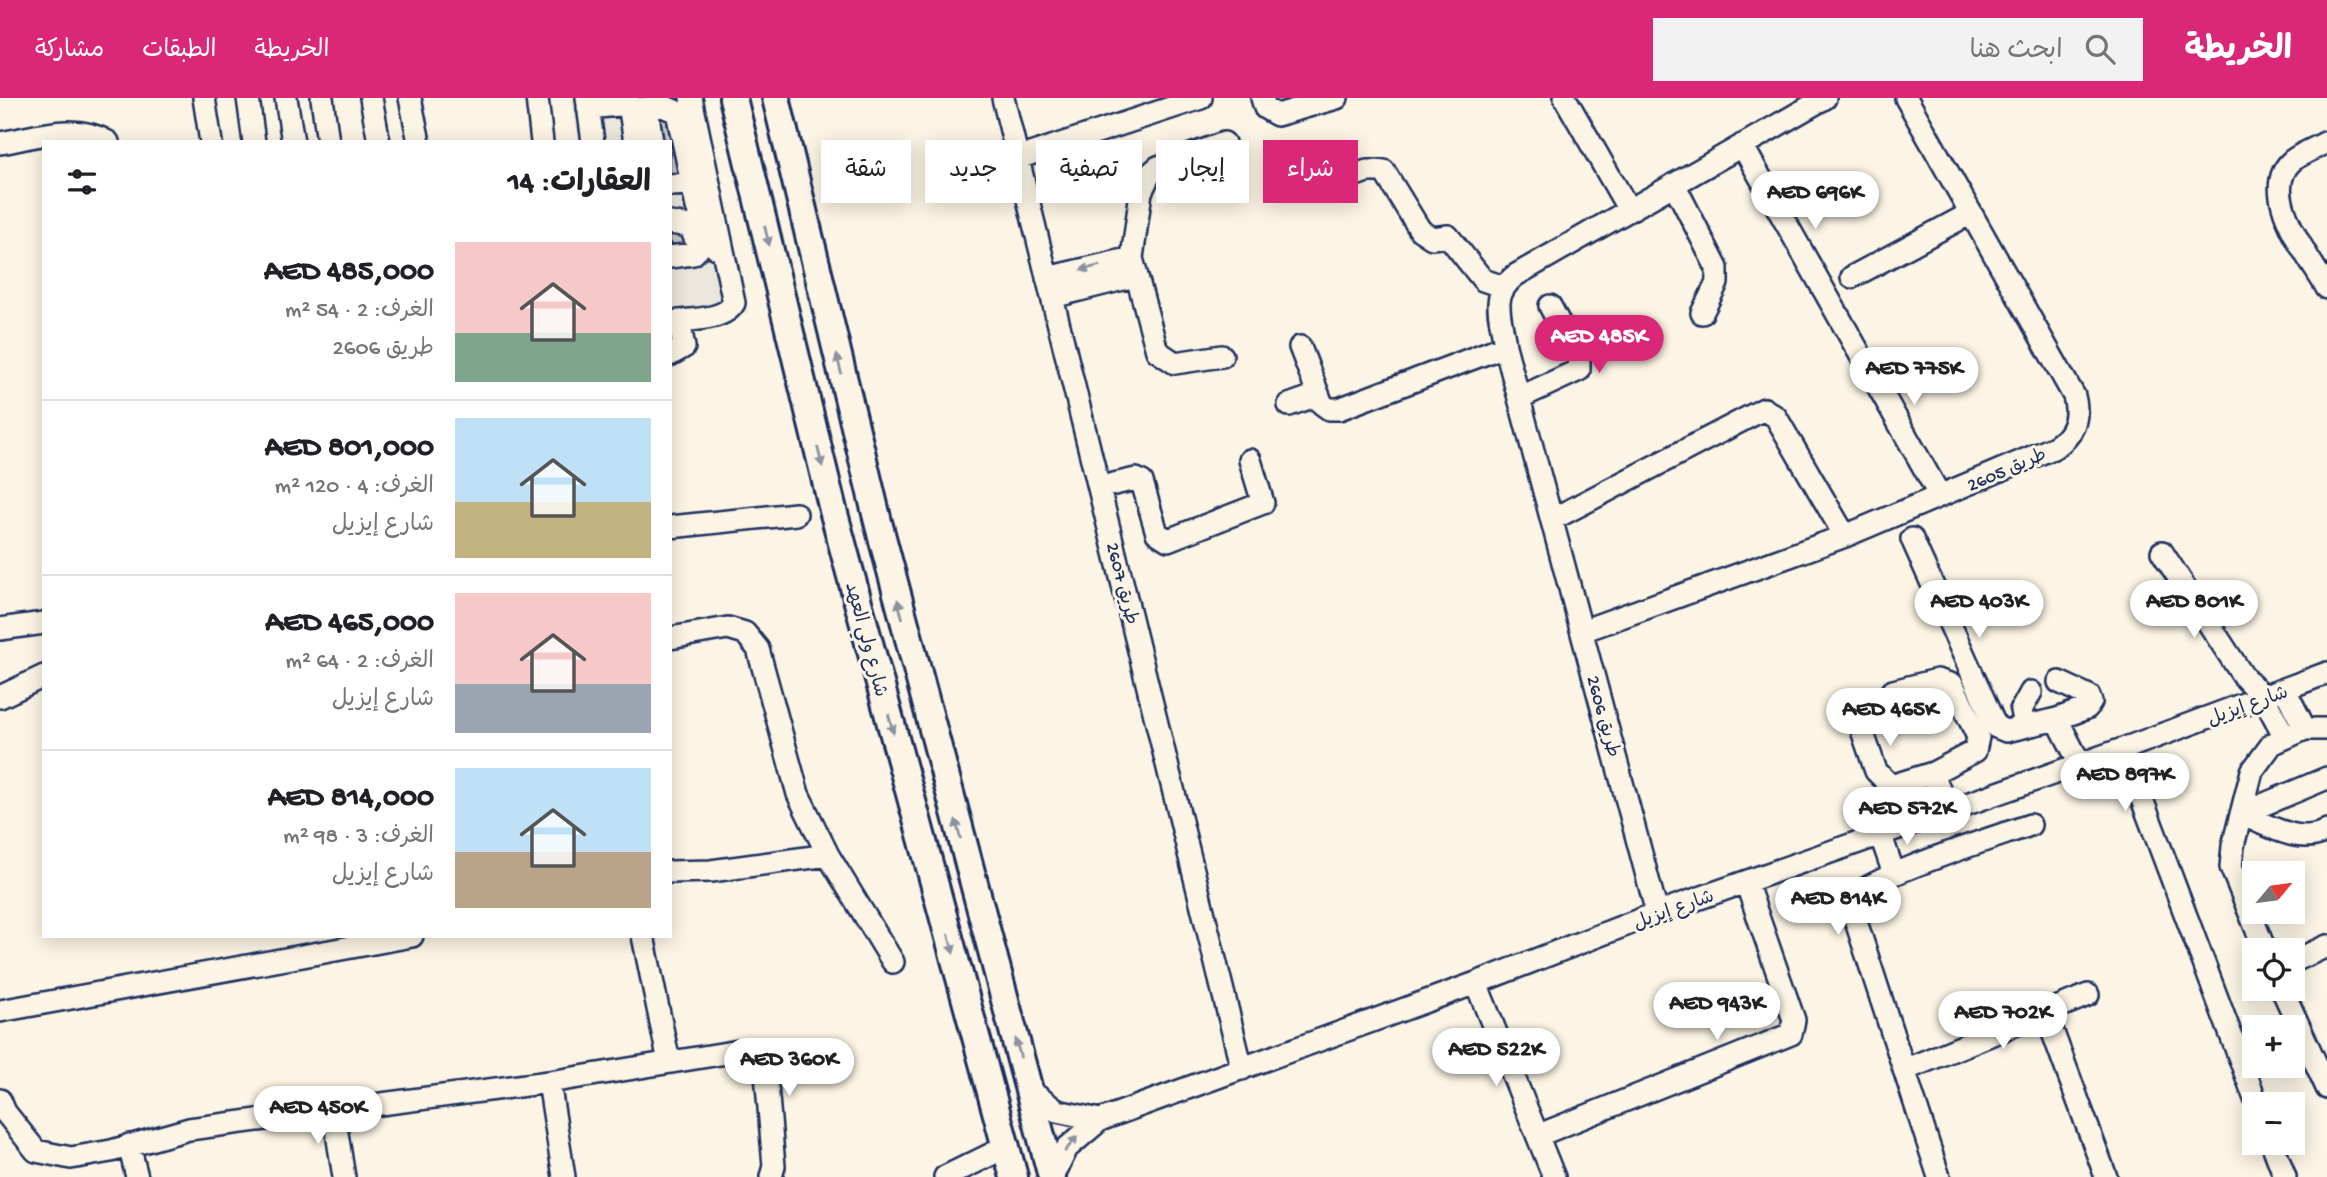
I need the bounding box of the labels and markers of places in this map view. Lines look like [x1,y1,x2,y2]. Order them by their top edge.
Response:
pin: AED 696K [1743,172,1887,231]
pin: AED 485K [1527,316,1671,375]
pin: AED 775K [1842,348,1986,407]
pin: AED 403K [1907,580,2051,640]
pin: AED 801K [2122,580,2266,640]
pin: AED 465K [1818,688,1962,748]
pin: AED 897K [2053,754,2197,813]
pin: AED 572K [1835,788,1979,847]
pin: AED 814K [1766,878,1910,937]
pin: AED 943K [1645,982,1789,1042]
pin: AED 702K [1931,992,2075,1051]
pin: AED 522K [1424,1028,1568,1088]
pin: AED 360K [717,1038,861,1098]
pin: AED 450K [246,1086,390,1146]

